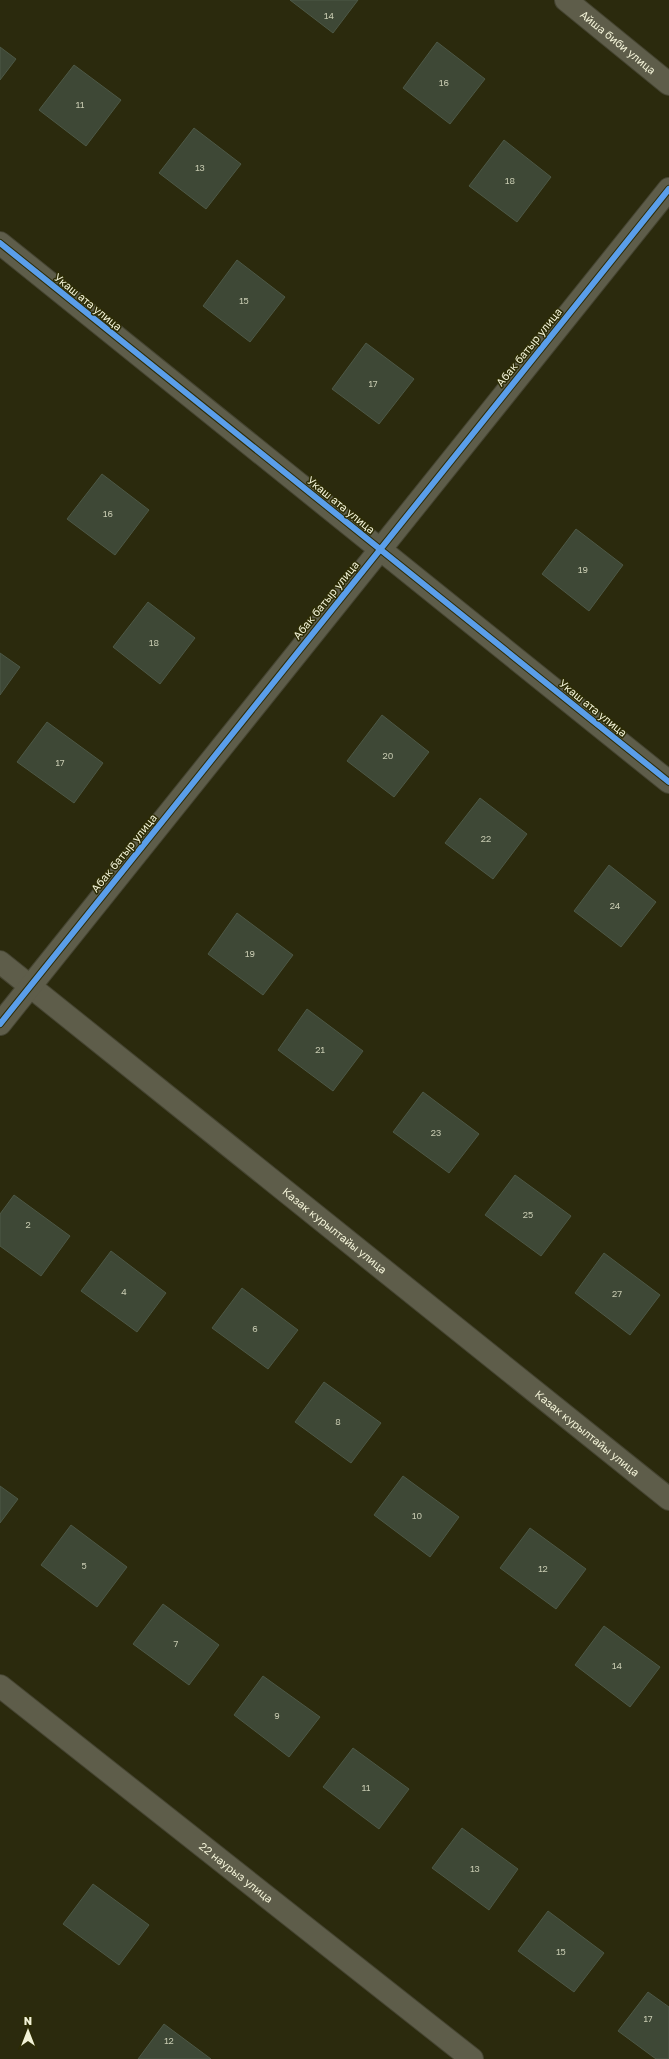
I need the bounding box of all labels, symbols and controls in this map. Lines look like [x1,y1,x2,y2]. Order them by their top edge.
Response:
street label: Айша биби улица [578,7,659,77]
house number: 14 [324,10,334,21]
house number: 16 [439,77,449,88]
house number: 11 [76,99,85,110]
house number: 13 [195,162,205,173]
house number: 18 [505,175,515,186]
street label: Укаш ата улица [52,270,125,333]
house number: 15 [239,295,249,306]
street label: Абак батыр улица [493,305,564,388]
house number: 17 [368,378,378,389]
street label: Укаш ата улица [305,473,378,536]
house number: 16 [103,508,113,519]
street label: Абак батыр улица [290,558,361,641]
house number: 19 [578,564,588,575]
house number: 18 [149,637,159,648]
street label: Укаш ата улица [557,676,630,739]
house number: 20 [383,750,394,761]
house number: 17 [55,757,65,768]
street label: Абак батыр улица [88,811,159,894]
house number: 22 [481,833,491,844]
house number: 24 [610,900,621,911]
house number: 19 [245,948,255,959]
house number: 21 [315,1044,325,1055]
house number: 23 [431,1127,441,1138]
street label: Казак курылтайы улица [280,1184,390,1276]
house number: 25 [523,1209,533,1220]
house number: 2 [25,1219,31,1230]
house number: 4 [121,1286,127,1297]
house number: 27 [612,1288,622,1299]
house number: 6 [252,1323,258,1334]
street label: Казак курылтайы улица [533,1387,642,1479]
house number: 8 [335,1416,341,1427]
house number: 10 [412,1510,422,1521]
house number: 5 [81,1560,87,1571]
house number: 12 [538,1563,548,1574]
house number: 7 [174,1638,179,1649]
house number: 14 [612,1660,622,1671]
house number: 9 [274,1710,280,1721]
house number: 11 [362,1782,371,1793]
street label: 22 наурыз улица [197,1839,276,1905]
house number: 13 [470,1863,480,1874]
house number: 15 [556,1946,566,1957]
north arrow [8,2011,48,2051]
house number: 17 [643,2013,653,2024]
text: N [24,2014,32,2027]
house number: 12 [164,2035,174,2046]

